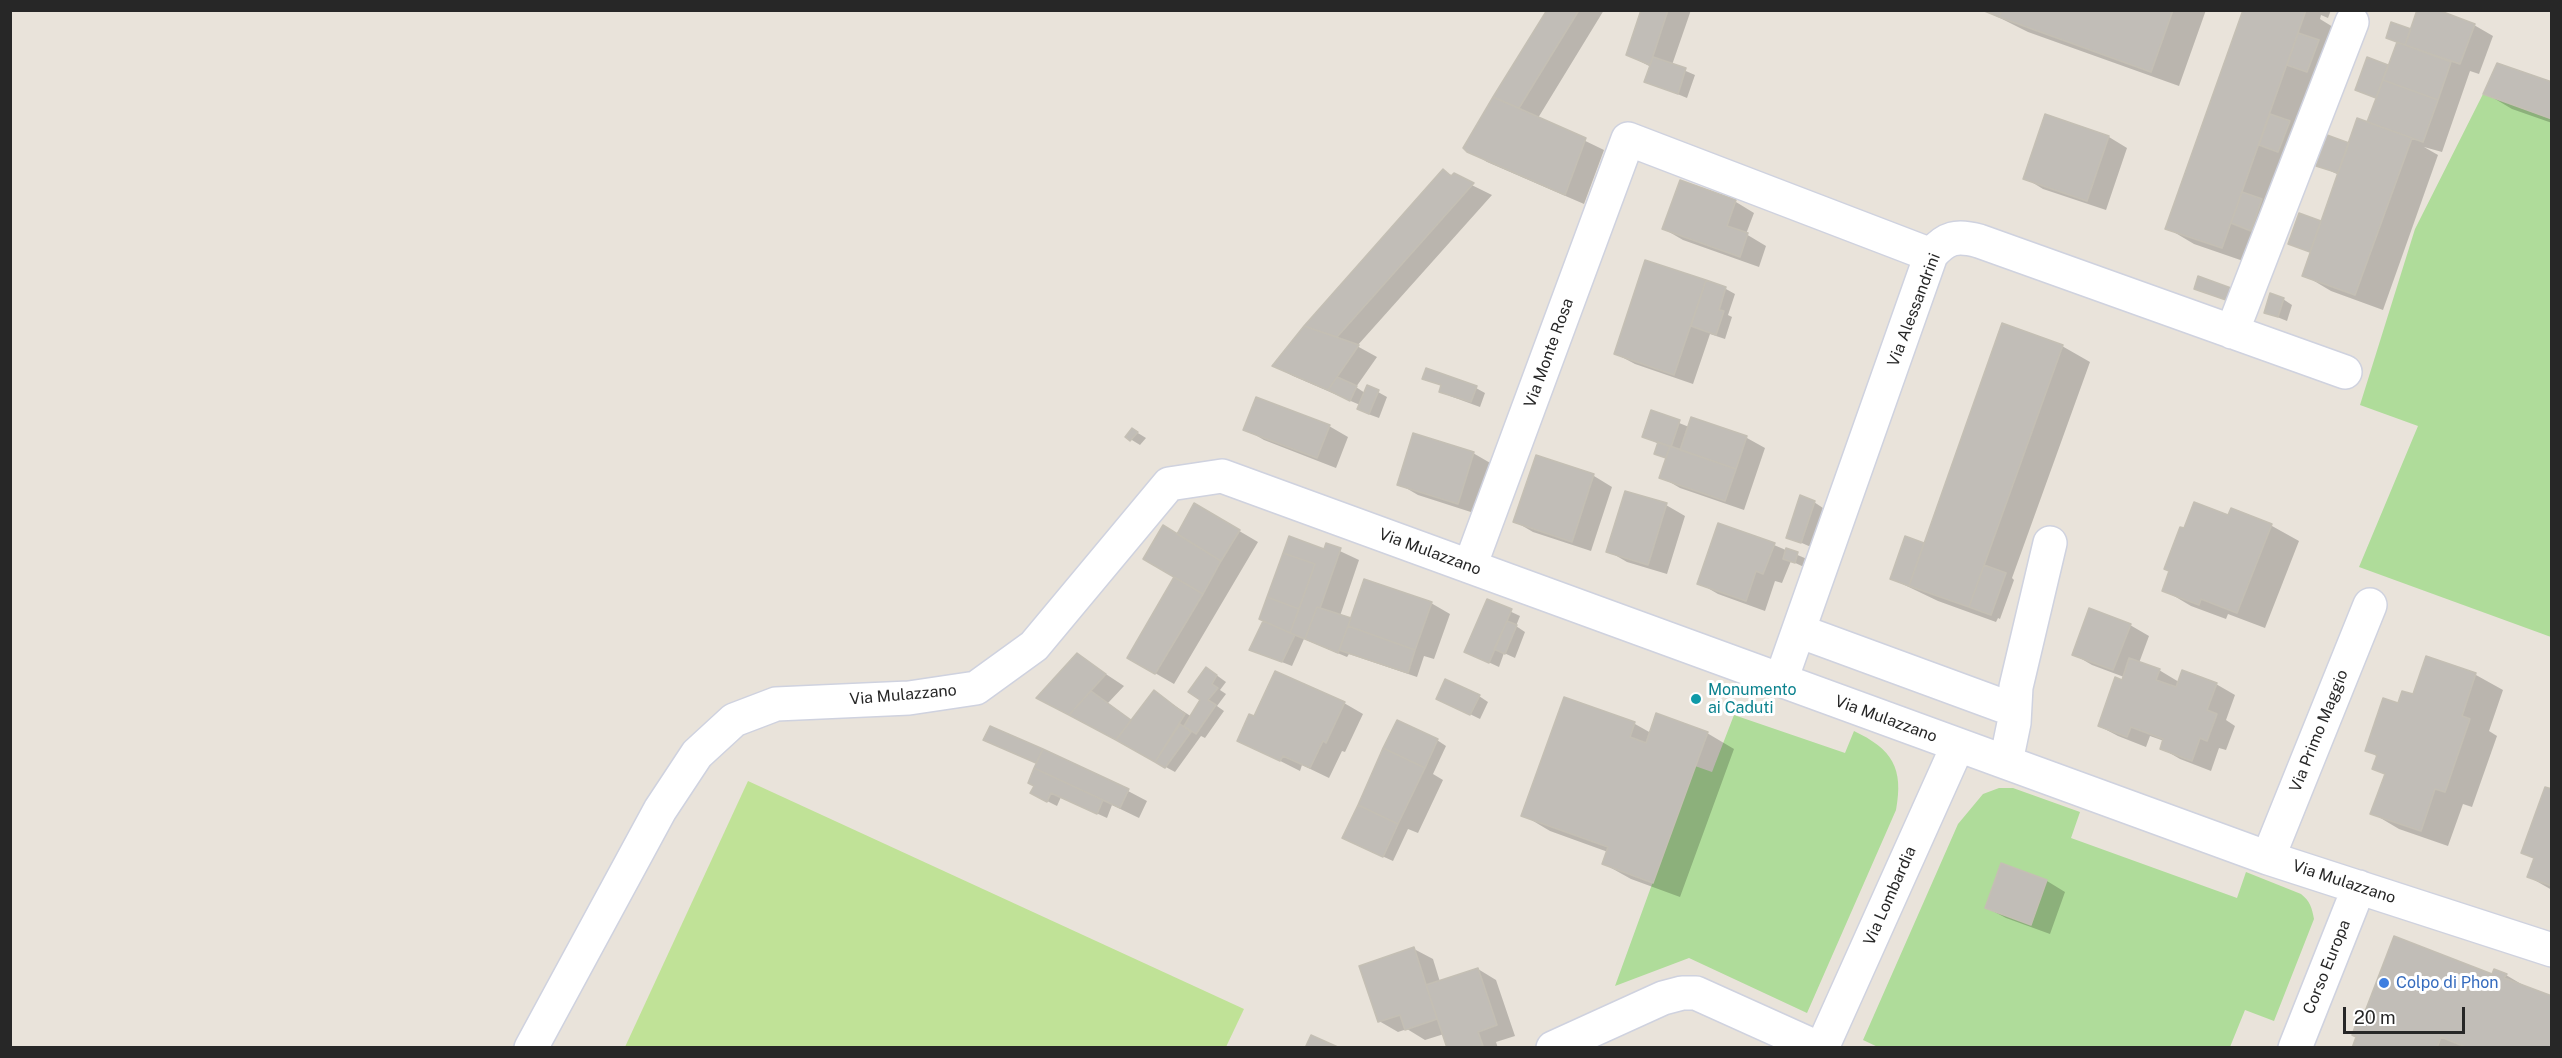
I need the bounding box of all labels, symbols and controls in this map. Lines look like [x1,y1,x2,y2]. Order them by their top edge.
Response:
street label: Via Alessandrini [1884,251,1944,369]
street label: Via Monte Rosa [1520,296,1578,410]
street label: Via Mulazzano [1376,525,1484,579]
street label: Via Primo Maggio [2286,667,2352,795]
place label: Monumento ai Caduti [1708,680,1797,718]
street label: Via Mulazzano [849,681,957,709]
marker: Monumento ai Caduti [1689,692,1703,706]
street label: Via Mulazzano [1832,692,1940,746]
street label: Via Lombardia [1860,844,1920,948]
street label: Via Mulazzano [2290,856,2398,908]
street label: Corso Europa [2299,917,2355,1017]
place label: Colpo di Phon [2396,973,2498,993]
marker: Colpo di Phon [2377,976,2391,990]
scale bar [2346,995,2468,1033]
text: 20 m [2354,1007,2396,1028]

